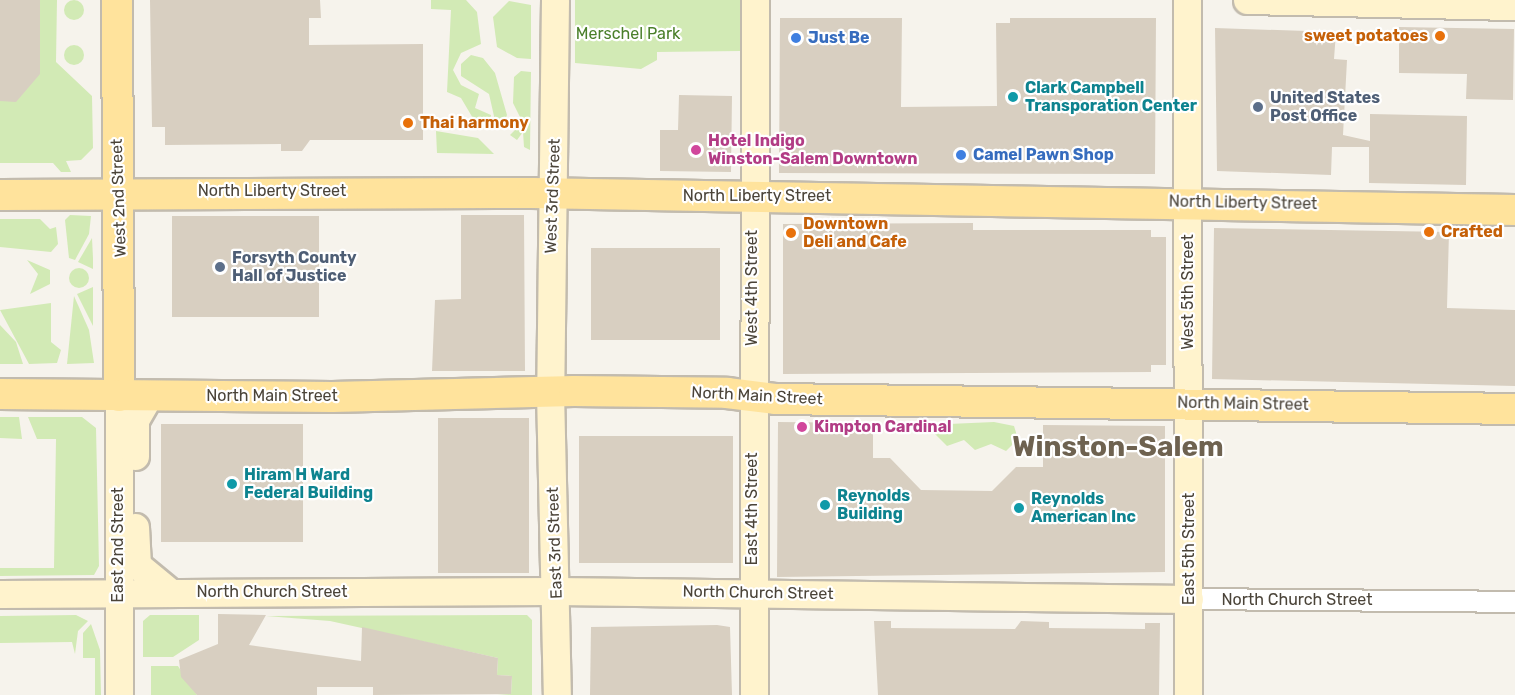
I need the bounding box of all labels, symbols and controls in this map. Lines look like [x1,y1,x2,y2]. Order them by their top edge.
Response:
park label: Merschel Park [576,24,680,44]
place label: sweet potatoes [1304,26,1428,46]
place label: Just Be [808,28,869,48]
marker: sweet potatoes [1433,29,1447,43]
marker: Just Be [789,31,803,45]
place label: Clark Campbell Transporation Center [1025,78,1197,116]
place label: United States Post Office [1270,88,1380,126]
marker: Clark Campbell Transporation Center [1006,90,1020,104]
marker: United States Post Office [1251,100,1265,114]
place label: Thai harmony [420,113,529,133]
marker: Thai harmony [401,116,415,130]
place label: Hotel Indigo Winston-Salem Downtown [708,131,917,169]
street label: West 2nd Street [107,138,131,258]
street label: West 3rd Street [541,138,565,254]
marker: Hotel Indigo Winston-Salem Downtown [689,143,703,157]
place label: Camel Pawn Shop [973,145,1114,165]
marker: Camel Pawn Shop [954,148,968,162]
street label: North Liberty Street [197,181,347,201]
street label: North Liberty Street [682,186,832,206]
street label: North Liberty Street [1168,192,1318,214]
place label: Downtown Deli and Cafe [803,214,907,252]
place label: Crafted [1441,222,1503,242]
marker: Crafted [1422,225,1436,239]
marker: Downtown Deli and Cafe [784,226,798,240]
street label: West 4th Street [742,230,762,346]
street label: West 5th Street [1178,234,1198,350]
place label: Forsyth County Hall of Justice [232,248,357,286]
marker: Forsyth County Hall of Justice [213,260,227,274]
street label: North Main Street [691,383,823,409]
street label: North Main Street [206,386,338,406]
street label: North Main Street [1177,393,1309,415]
place label: Kimpton Cardinal [814,417,952,437]
marker: Kimpton Cardinal [795,420,809,434]
district label: Winston-Salem [1012,430,1224,464]
street label: East 4th Street [742,453,762,565]
place label: Hiram H Ward Federal Building [244,465,373,503]
marker: Hiram H Ward Federal Building [225,477,239,491]
place label: Reynolds Building [837,486,910,524]
street label: East 2nd Street [108,487,128,603]
street label: East 3rd Street [543,487,567,599]
place label: Reynolds American Inc [1031,489,1136,527]
street label: East 5th Street [1179,493,1199,605]
marker: Reynolds Building [818,498,832,512]
marker: Reynolds American Inc [1012,501,1026,515]
street label: North Church Street [196,582,348,602]
street label: North Church Street [682,582,834,604]
street label: North Church Street [1221,590,1373,610]

